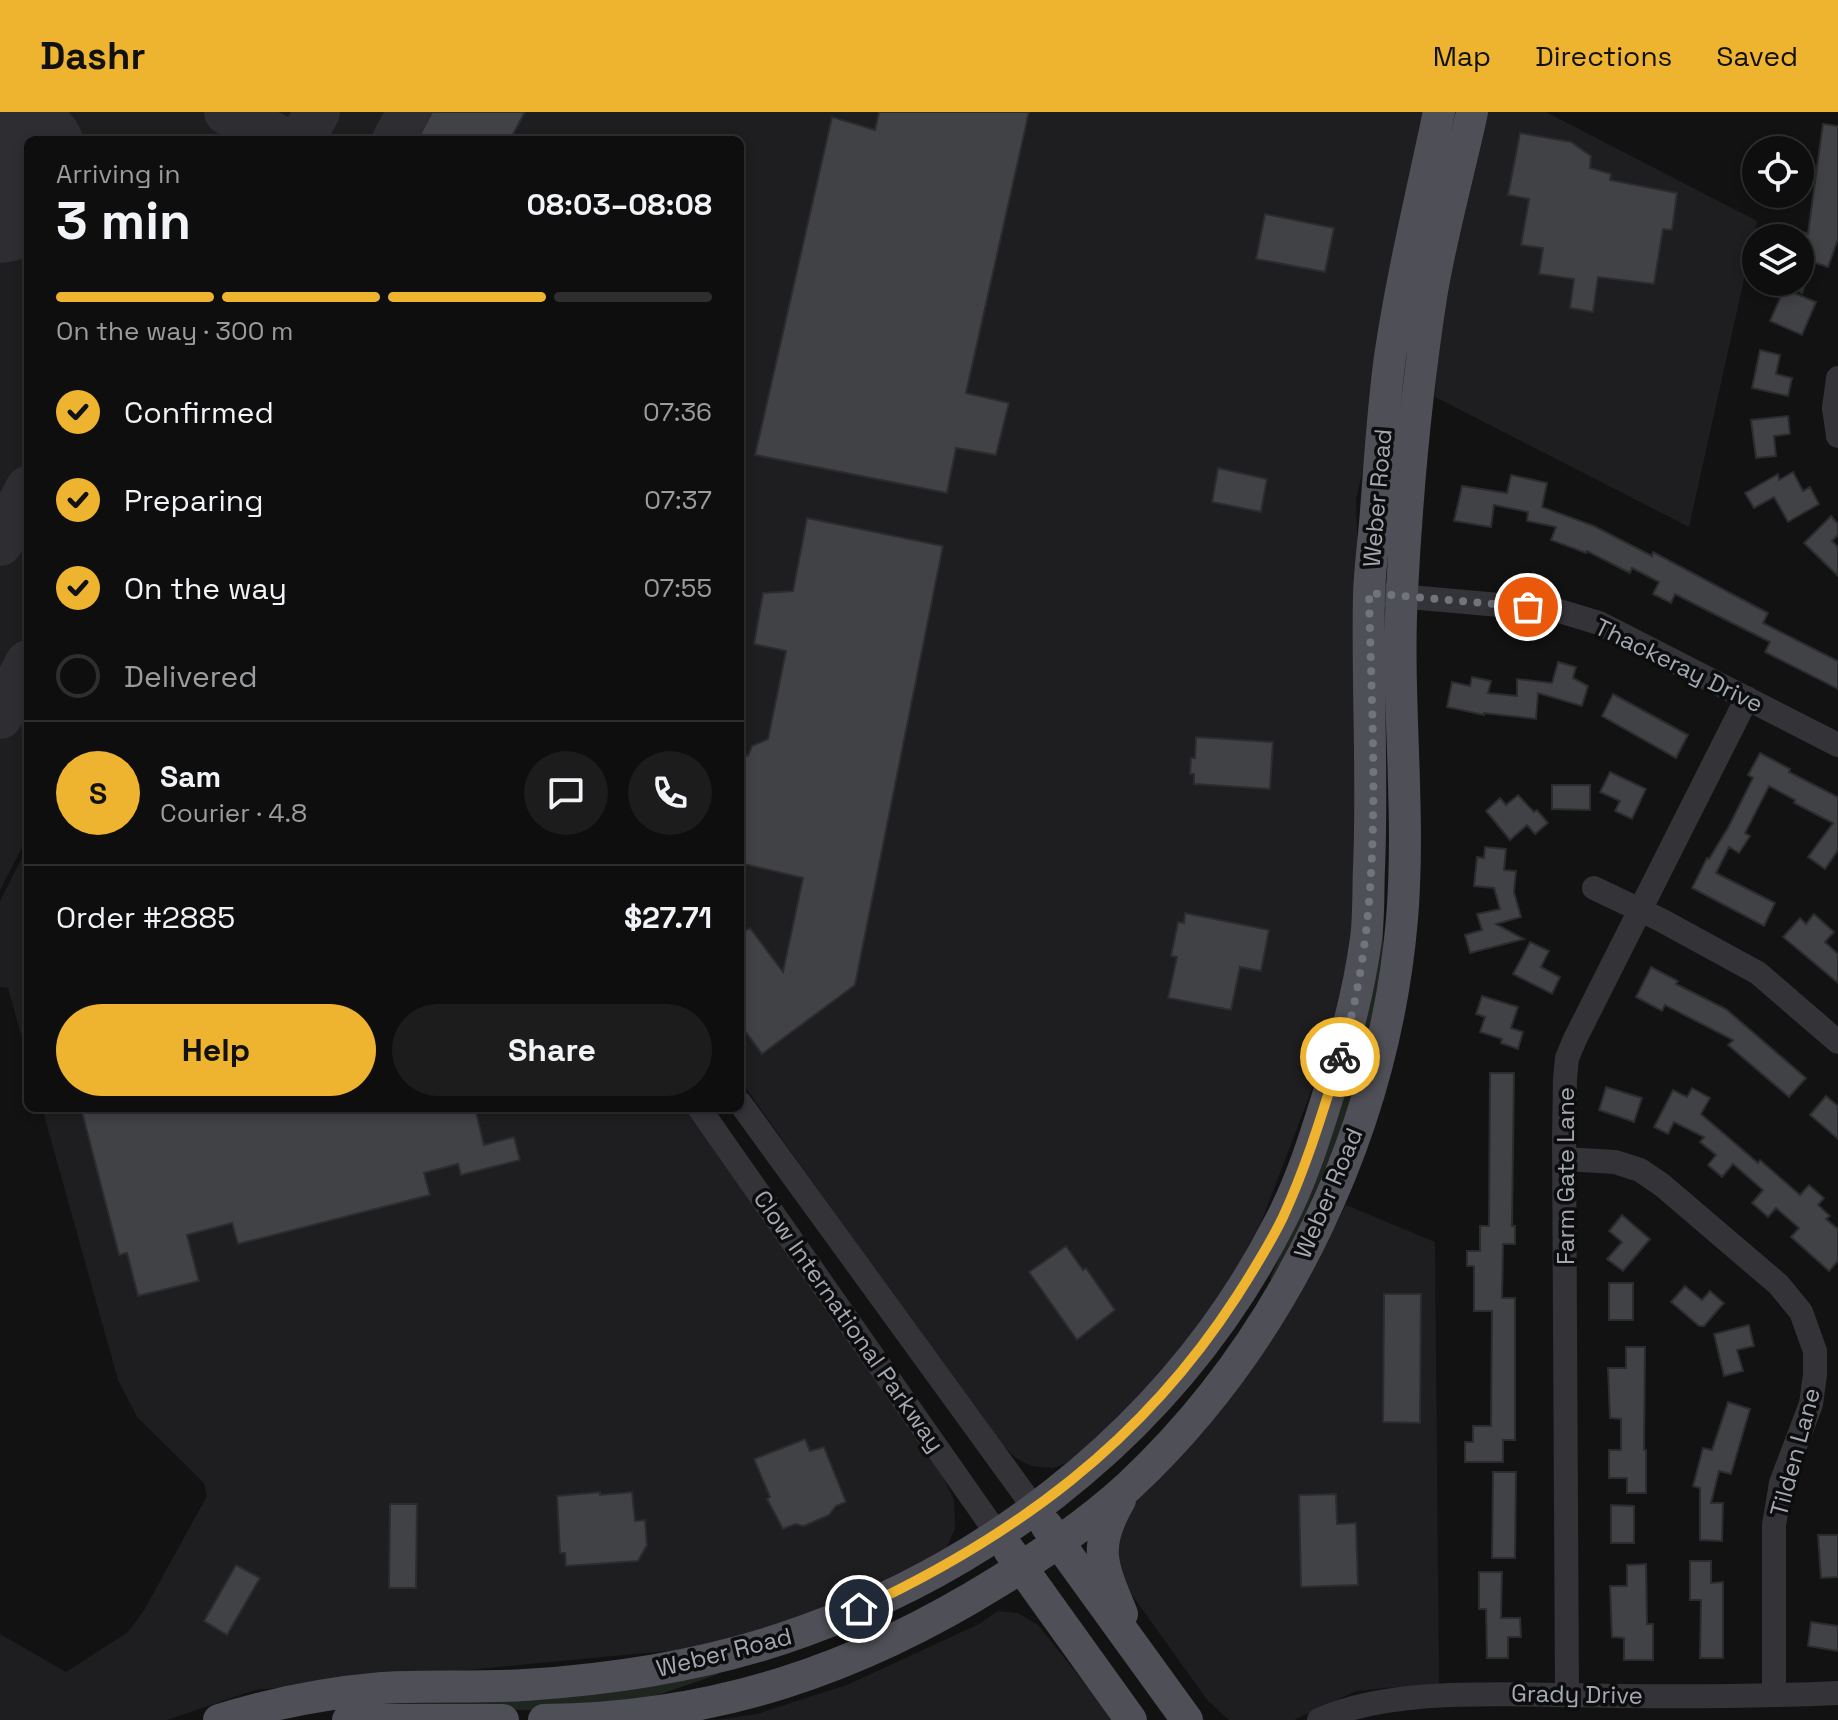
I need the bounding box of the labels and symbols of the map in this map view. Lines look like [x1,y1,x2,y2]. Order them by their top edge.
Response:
street label: Weber Road [1356,428,1398,568]
pin [1494,573,1562,641]
street label: Thackeray Drive [1590,611,1768,719]
courier [1300,1017,1380,1097]
street label: Farm Gate Lane [1550,1087,1581,1265]
street label: Weber Road [1287,1123,1369,1263]
street label: Clow International Parkway [747,1184,951,1458]
street label: Tilden Lane [1763,1384,1827,1520]
pin [825,1575,893,1643]
street label: Weber Road [653,1620,795,1684]
street label: Grady Drive [1511,1677,1643,1711]

